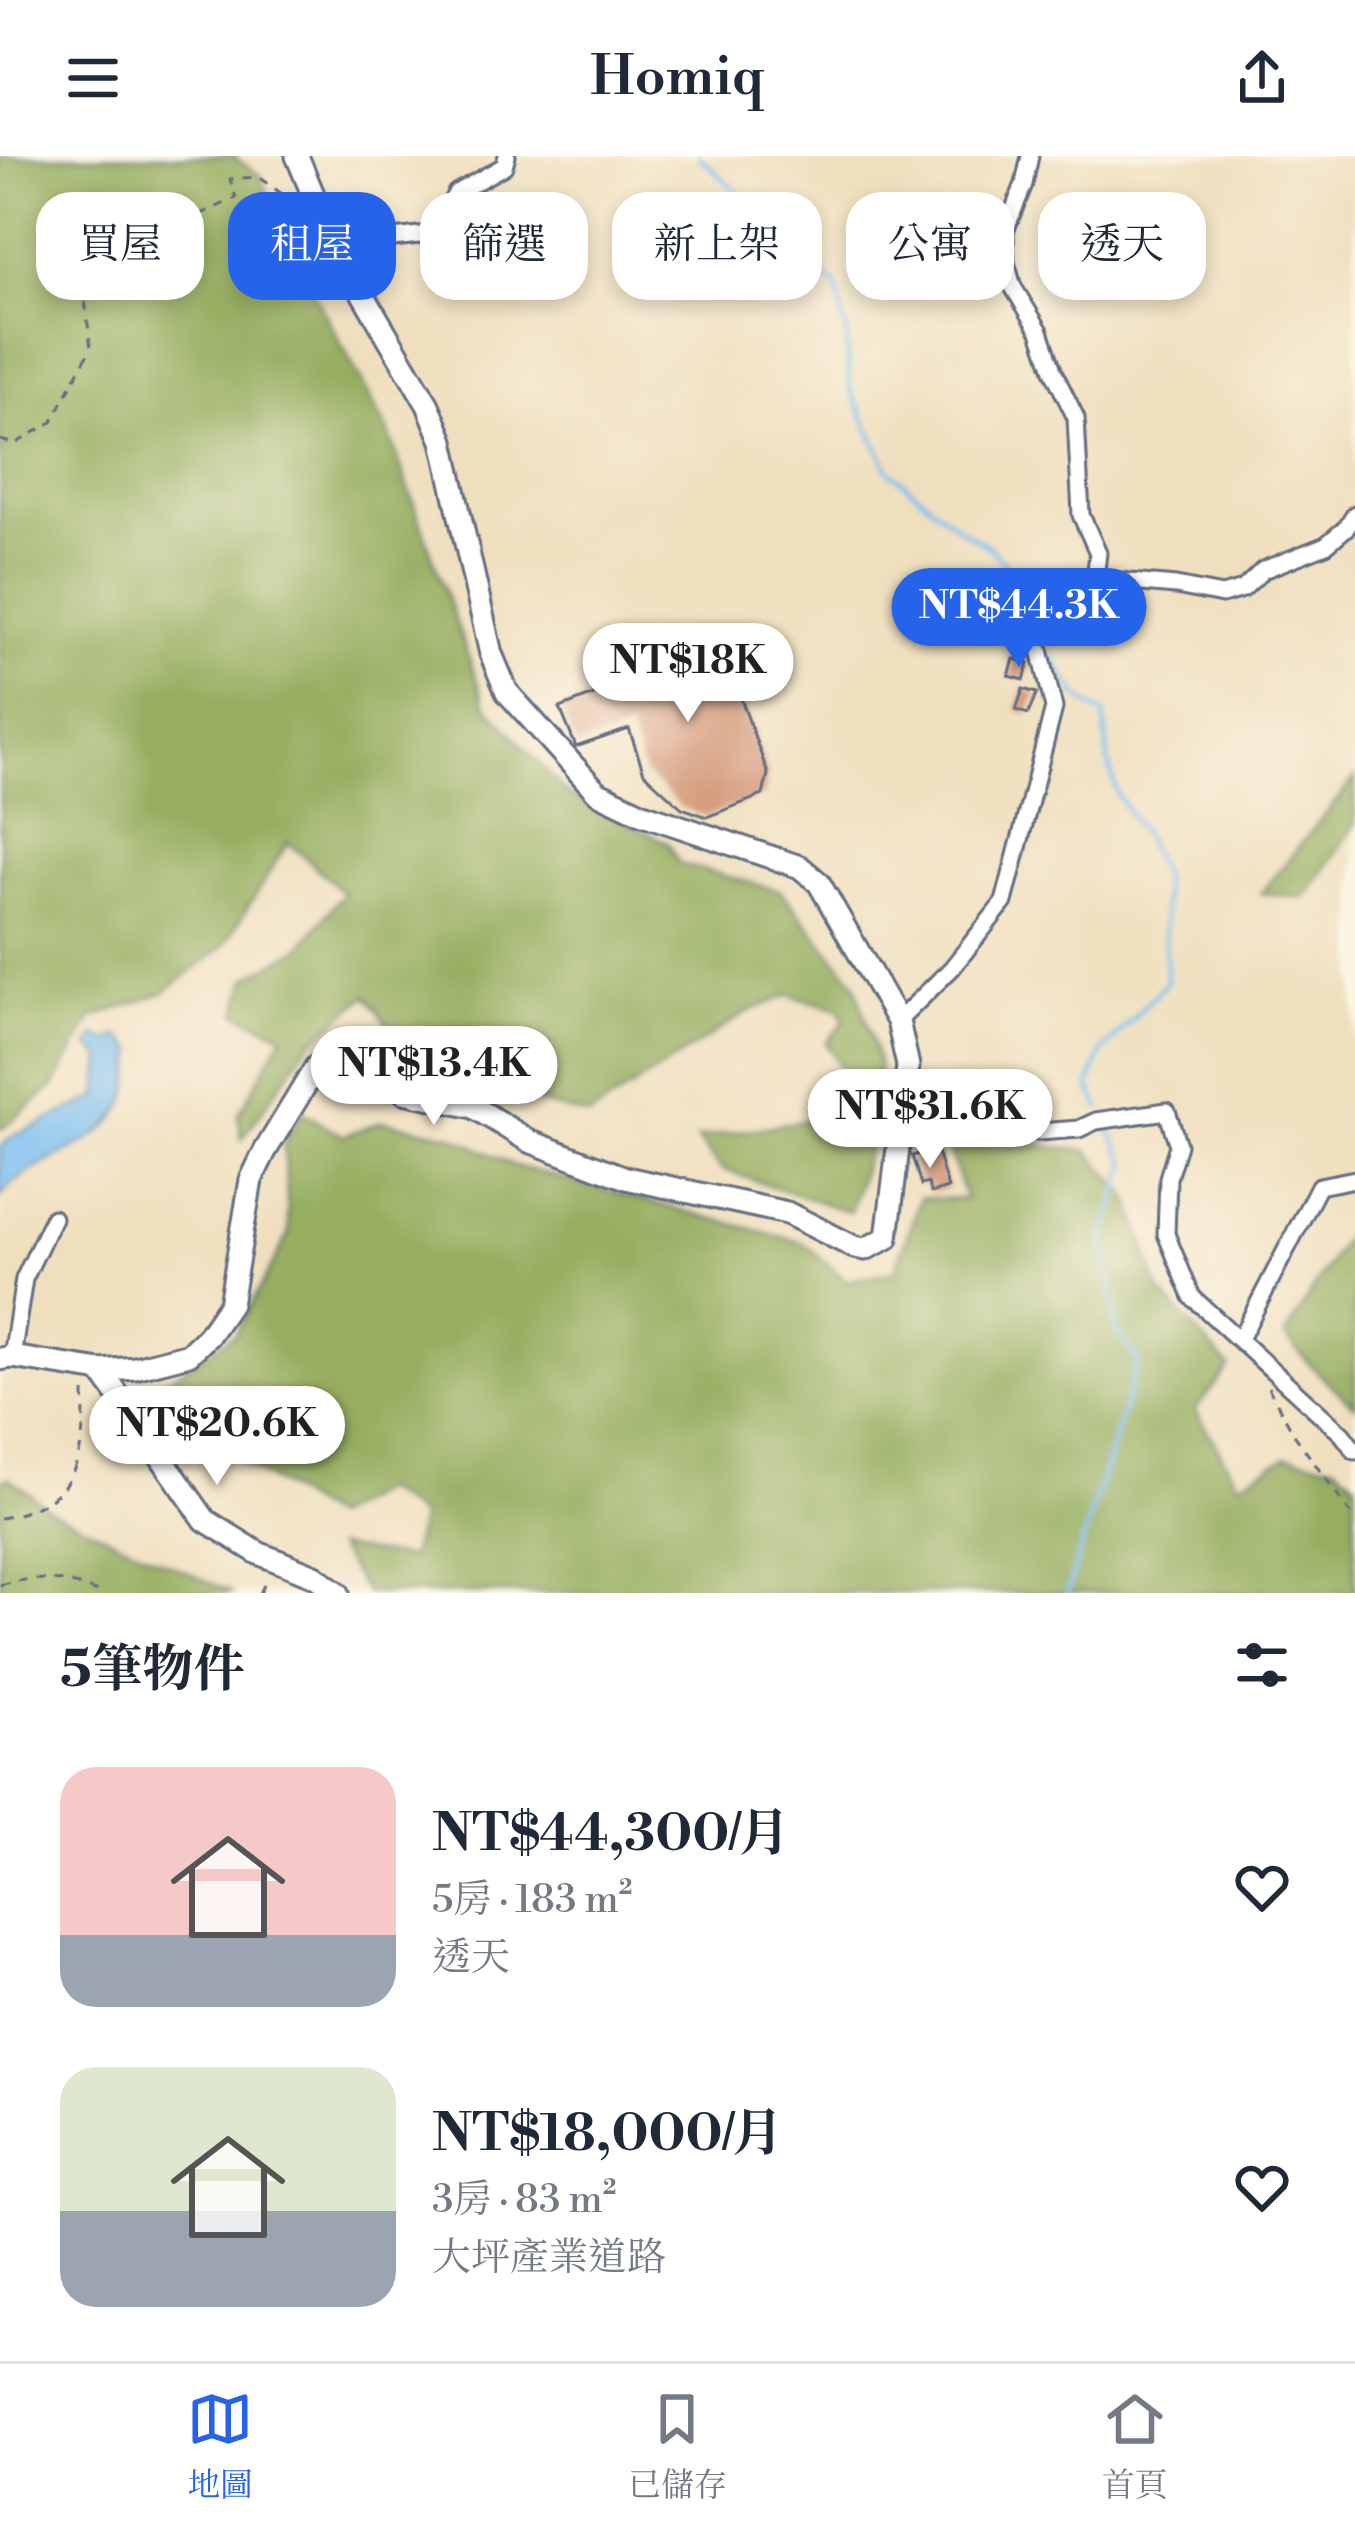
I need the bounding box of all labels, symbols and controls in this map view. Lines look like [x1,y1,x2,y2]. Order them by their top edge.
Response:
text: Homiq [590,44,765,112]
icon: menu [60,45,126,111]
icon: share [1229,45,1295,111]
chip: 買屋 [36,192,204,300]
chip: 租屋 [228,192,396,300]
chip: 篩選 [420,192,588,300]
chip: 新上架 [612,192,822,300]
chip: 公寓 [846,192,1014,300]
chip: 透天 [1038,192,1206,300]
pin: NT$44.3K [895,568,1143,670]
text: NT$44.3K [919,582,1119,631]
pin: NT$18K [590,623,786,725]
text: NT$18K [610,637,766,686]
pin: NT$13.4K [310,1026,558,1128]
text: NT$13.4K [338,1040,530,1089]
pin: NT$31.6K [806,1069,1054,1171]
text: NT$31.6K [835,1083,1025,1132]
pin: NT$20.6K [93,1386,341,1488]
text: NT$20.6K [116,1400,318,1449]
icon: filters [1229,1632,1295,1698]
text: 5筆物件 [60,1639,245,1703]
text: NT$44,300/月 [432,1803,790,1867]
icon: home [156,1815,300,1959]
icon: heart [1229,1854,1295,1920]
text: 5房 · 183 m² [432,1876,632,1925]
text: 透天 [432,1934,510,1983]
text: NT$18,000/月 [432,2103,783,2167]
icon: home [156,2115,300,2259]
icon: heart [1229,2154,1295,2220]
text: 3房 · 83 m² [432,2176,616,2225]
text: 大坪產業道路 [432,2234,666,2283]
tab: 地圖 [187,2386,253,2507]
tab: 已儲存 [628,2386,727,2507]
tab: 首頁 [1102,2386,1168,2507]

